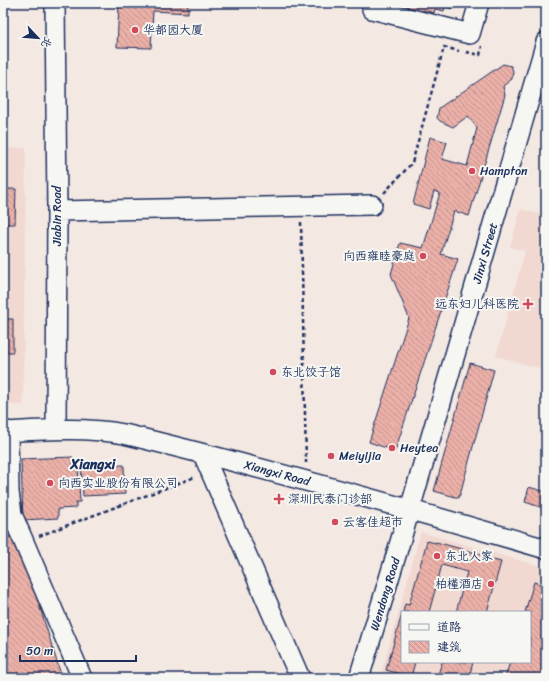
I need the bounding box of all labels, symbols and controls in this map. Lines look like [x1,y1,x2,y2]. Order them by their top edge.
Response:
north arrow [18,18,58,58]
place label: 华都园大厦 [143,19,203,41]
marker: 华都园大厦 [130,25,140,35]
text: 北 [36,33,57,51]
place label: Hampton [480,160,528,182]
marker: Hampton [467,166,477,176]
street label: Jiabin Road [46,185,68,247]
street label: Jinxi Street [466,220,504,287]
place label: 向西雍睦豪庭 [343,245,415,267]
marker: 向西雍睦豪庭 [418,251,428,261]
place label: 远东妇儿科医院 [435,293,519,315]
marker: 远东妇儿科医院 [522,298,534,310]
place label: 东北饺子馆 [281,361,341,383]
marker: 东北饺子馆 [268,367,278,377]
place label: Heytea [400,437,438,459]
marker: Heytea [387,443,397,453]
place label: Meiyijia [339,445,382,467]
marker: Meiyijia [326,451,336,461]
district label: Xiangxi [70,452,117,477]
street label: Xiangxi Road [241,453,314,493]
place label: 向西实业股份有限公司 [58,472,178,494]
marker: 向西实业股份有限公司 [45,478,55,488]
place label: 深圳民泰门诊部 [288,488,372,510]
marker: 深圳民泰门诊部 [273,493,285,505]
place label: 云客佳超市 [343,511,403,533]
marker: 云客佳超市 [330,517,340,527]
place label: 东北人家 [445,545,493,567]
marker: 东北人家 [432,551,442,561]
street label: Wendong Road [363,554,407,633]
place label: 柏槿酒店 [435,573,483,595]
marker: 柏槿酒店 [486,579,496,589]
legend [401,611,531,663]
text: 道路 [437,616,461,638]
text: 建筑 [437,636,461,658]
scale bar [20,637,136,663]
text: 50 m [26,640,53,662]

